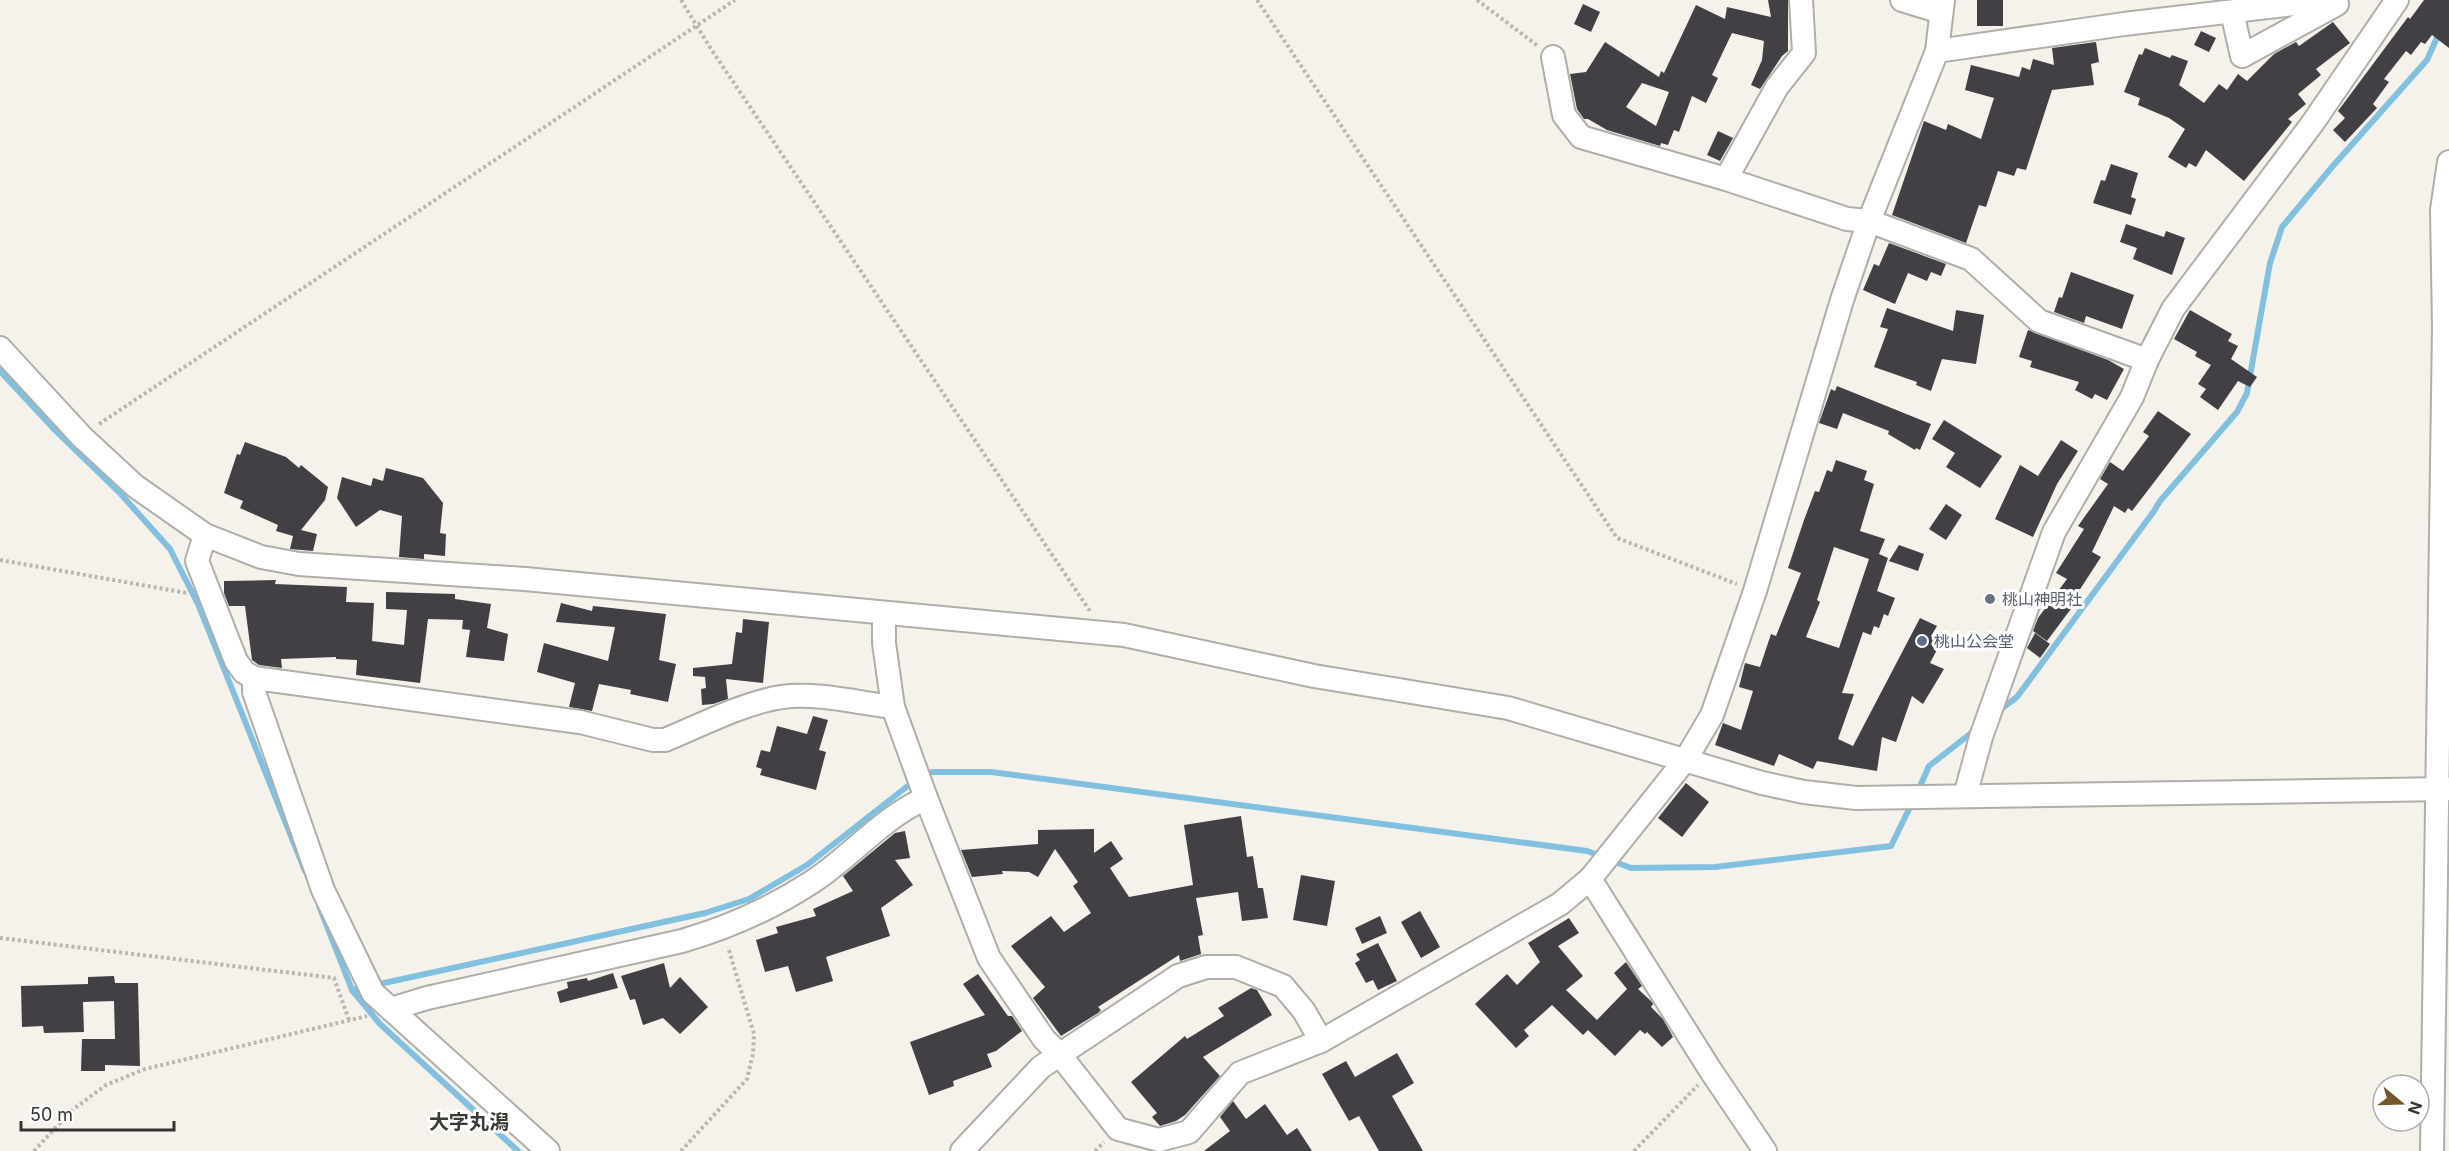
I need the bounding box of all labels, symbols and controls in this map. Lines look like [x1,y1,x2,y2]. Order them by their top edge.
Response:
place label: 桃山神明社 [2002,589,2082,609]
marker: 桃山神明社 [1983,592,1997,606]
place label: 桃山公会堂 [1934,631,2014,651]
marker: 桃山公会堂 [1915,634,1929,648]
north arrow [2371,1073,2431,1133]
scale bar [21,1094,174,1132]
text: N [2404,1099,2427,1117]
text: 50 m [30,1104,73,1125]
district label: 大字丸潟 [429,1110,509,1134]

